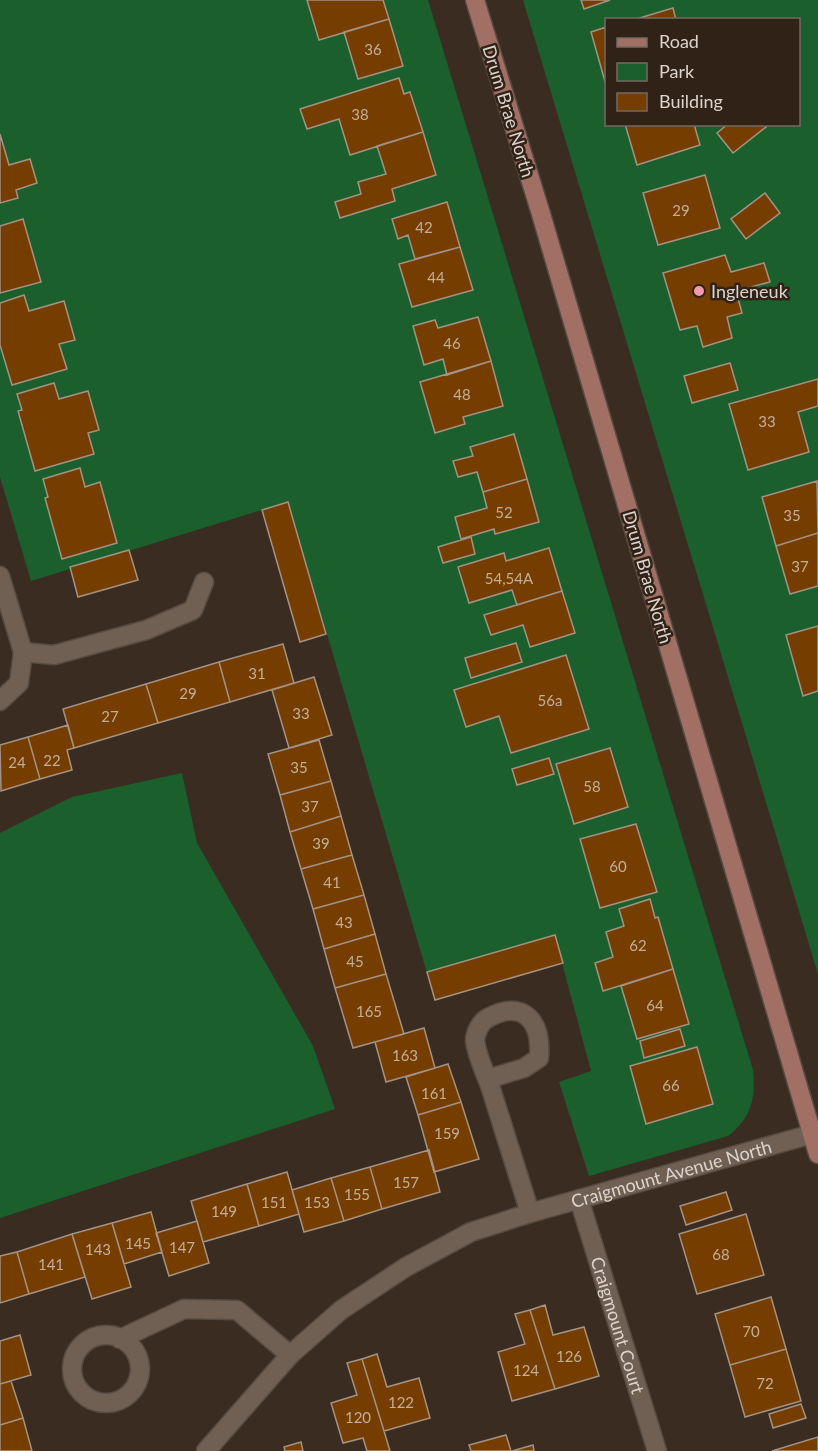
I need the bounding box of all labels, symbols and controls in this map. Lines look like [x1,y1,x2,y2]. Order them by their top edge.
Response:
legend [605,18,800,126]
text: Road [659,30,699,52]
house number: 36 [364,40,382,58]
street label: Drum Brae North [478,42,540,180]
text: Park [659,60,695,82]
text: Building [659,90,723,112]
house number: 38 [351,105,369,123]
house number: 29 [672,201,690,219]
house number: 42 [415,218,433,236]
house number: 44 [427,268,445,286]
place label: Ingleneuk [711,280,789,302]
marker: Ingleneuk [692,284,706,298]
house number: 46 [443,334,461,352]
house number: 48 [453,385,471,403]
house number: 33 [758,412,776,430]
house number: 52 [495,503,513,521]
house number: 35 [783,506,801,524]
street label: Drum Brae North [619,508,677,646]
house number: 37 [791,557,809,575]
house number: 54,54A [485,569,534,587]
house number: 31 [248,664,266,682]
house number: 29 [179,684,197,702]
house number: 56a [538,691,562,709]
house number: 33 [292,704,310,722]
house number: 27 [101,707,119,725]
house number: 22 [43,751,61,769]
house number: 24 [8,753,26,771]
house number: 35 [290,758,308,776]
house number: 58 [583,777,601,795]
house number: 37 [301,797,319,815]
house number: 39 [312,834,330,852]
house number: 60 [609,857,627,875]
house number: 41 [323,873,341,891]
house number: 43 [335,913,353,931]
house number: 62 [629,936,647,954]
house number: 45 [346,952,364,970]
house number: 64 [646,996,664,1014]
house number: 165 [356,1002,382,1020]
house number: 163 [392,1046,418,1064]
house number: 66 [662,1076,680,1094]
house number: 161 [421,1084,447,1102]
house number: 159 [434,1124,460,1142]
street label: Craigmount Avenue North [568,1135,774,1212]
house number: 157 [393,1173,419,1191]
house number: 155 [344,1185,370,1203]
house number: 151 [261,1193,287,1211]
house number: 153 [304,1193,330,1211]
house number: 149 [211,1202,237,1220]
house number: 145 [125,1234,151,1252]
house number: 147 [169,1238,195,1256]
house number: 143 [85,1240,111,1258]
house number: 68 [712,1245,730,1263]
street label: Craigmount Court [586,1254,650,1397]
house number: 141 [38,1255,64,1273]
house number: 70 [742,1322,760,1340]
house number: 126 [556,1347,582,1365]
house number: 124 [513,1361,539,1379]
house number: 72 [756,1374,774,1392]
house number: 122 [388,1393,414,1411]
house number: 120 [345,1408,371,1426]

